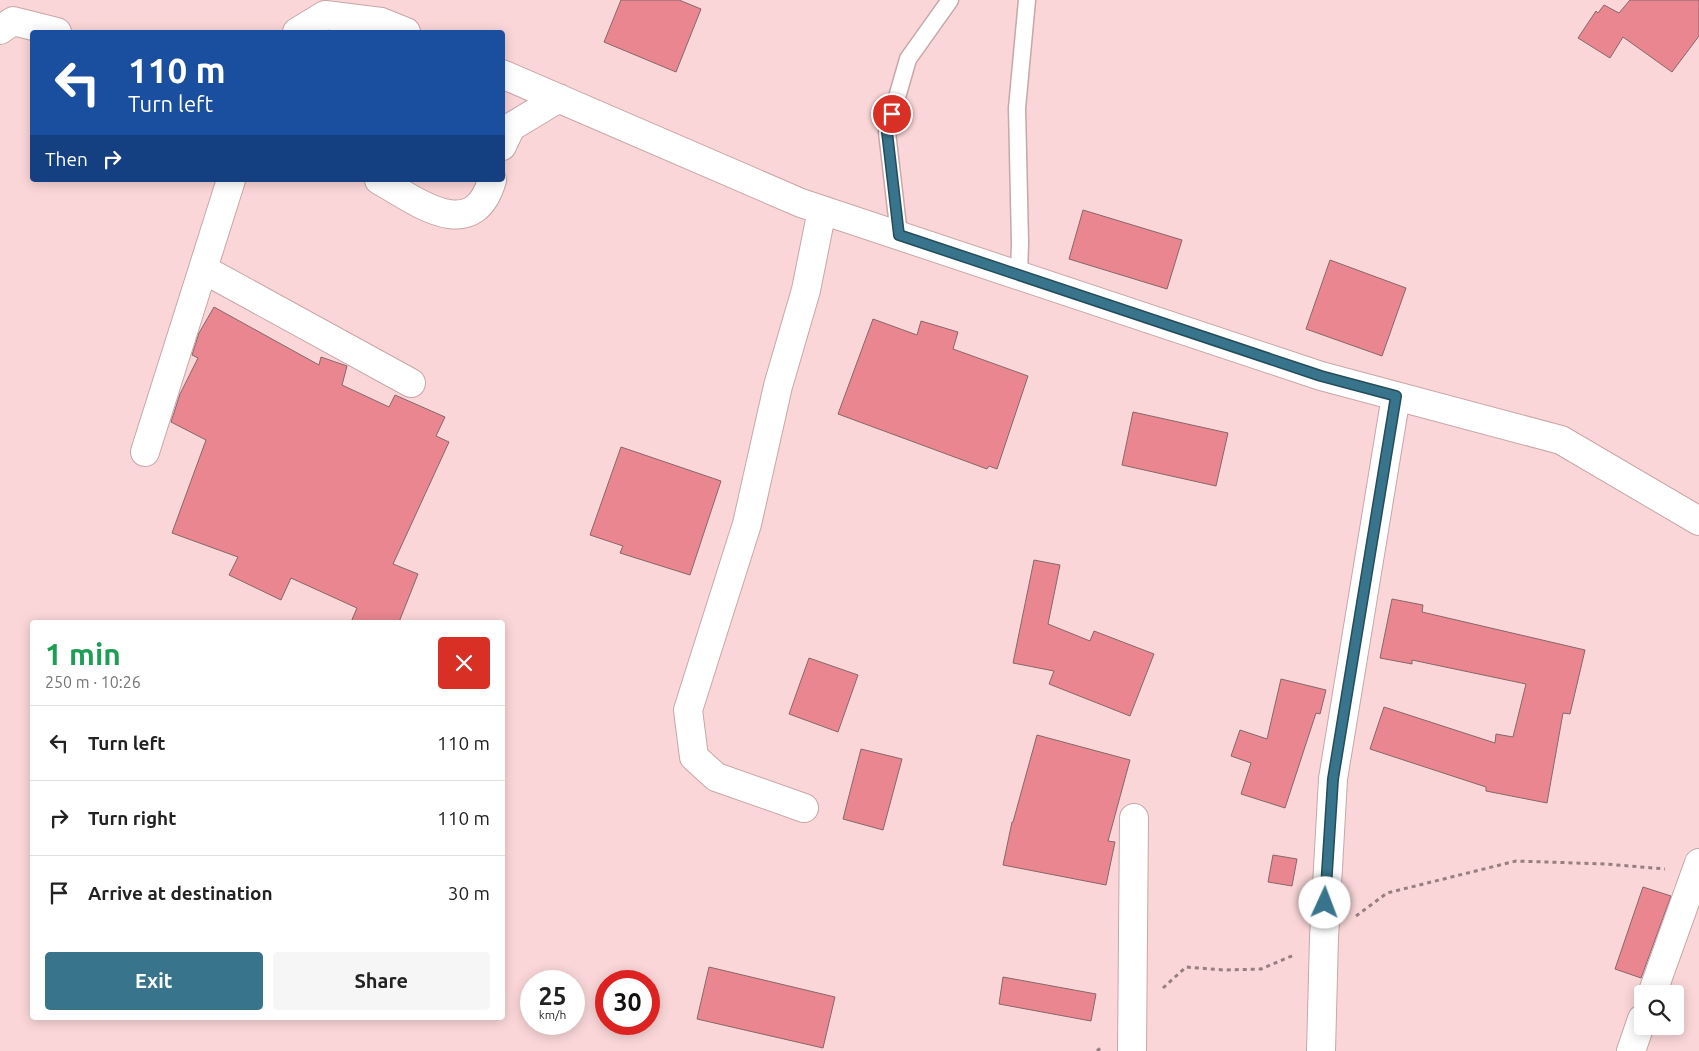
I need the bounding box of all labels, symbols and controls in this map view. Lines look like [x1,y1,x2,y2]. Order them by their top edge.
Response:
icon: left [45,50,110,115]
text: 110 m [128,50,226,90]
text: Turn left [128,91,213,116]
pin [871,93,913,135]
icon: arrive [878,100,906,128]
icon: right [98,145,126,173]
text: Then [45,148,88,170]
text: 1 min [45,637,121,671]
button: close [438,637,490,689]
text: 250 m · 10:26 [45,673,141,691]
icon: left [45,729,73,757]
text: Turn left [88,732,166,754]
text: 110 m [437,732,490,754]
icon: right [45,804,73,832]
text: Turn right [88,807,176,829]
text: 110 m [437,807,490,829]
position arrow [1298,876,1350,928]
icon: arrive [45,879,73,907]
text: Arrive at destination [88,882,273,904]
text: 30 m [448,882,490,904]
button: Exit [45,952,263,1010]
button: Share [273,952,490,1010]
speed limit sign: 30 [595,970,660,1035]
text: 25 [538,982,567,1010]
map controls [1634,985,1684,1035]
button: search [1634,985,1684,1035]
text: km/h [539,1008,566,1021]

